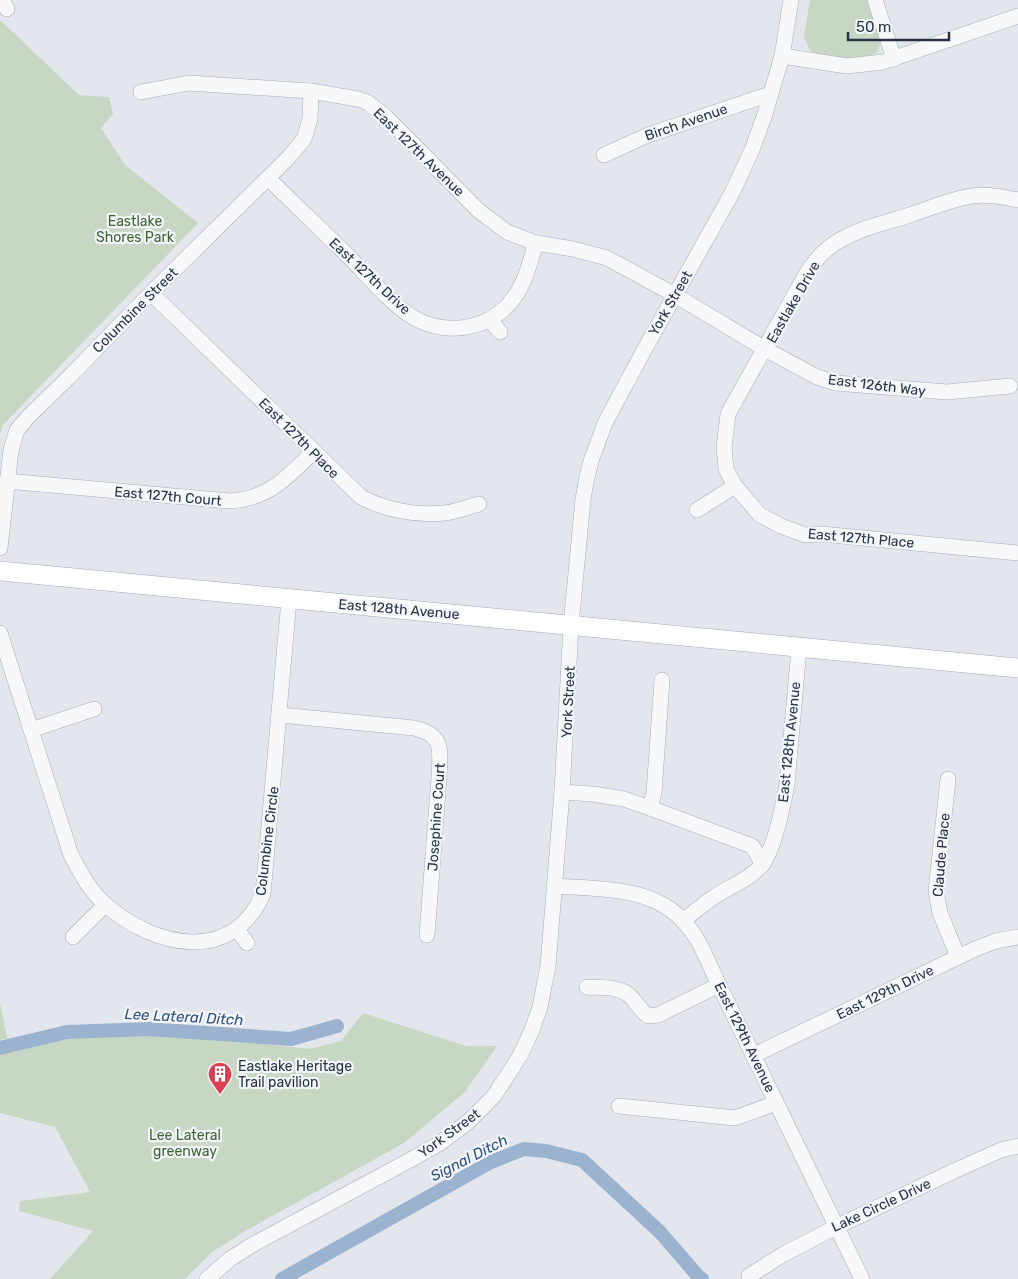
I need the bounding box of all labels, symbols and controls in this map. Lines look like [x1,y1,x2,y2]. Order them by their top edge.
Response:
scale bar [848,10,949,42]
text: 50 m [856,18,891,36]
street label: Birch Avenue [643,100,730,145]
street label: East 127th Avenue [370,105,468,200]
park label: Eastlake Shores Park [96,213,175,246]
street label: East 127th Drive [326,234,414,318]
street label: Eastlake Drive [763,258,824,346]
street label: Columbine Street [89,264,182,357]
street label: York Street [645,267,696,339]
street label: East 126th Way [827,371,927,400]
street label: East 127th Place [255,395,343,482]
street label: East 127th Court [114,483,223,510]
street label: East 127th Place [807,525,915,552]
street label: East 128th Avenue [338,596,460,623]
street label: York Street [558,665,579,739]
street label: East 128th Avenue [775,681,804,803]
street label: Josephine Court [424,762,449,872]
street label: Columbine Circle [252,785,283,897]
street label: Claude Place [929,812,954,898]
street label: East 129th Drive [834,962,937,1023]
street label: East 129th Avenue [710,979,779,1095]
water label: Lee Lateral Ditch [124,1005,244,1029]
place label: Eastlake Heritage Trail pavilion [238,1058,352,1091]
building icon: Eastlake Heritage Trail pavilion [207,1061,233,1095]
street label: York Street [415,1105,484,1162]
park label: Lee Lateral greenway [149,1127,221,1160]
water label: Signal Ditch [427,1131,511,1185]
street label: Lake Circle Drive [829,1175,934,1236]

